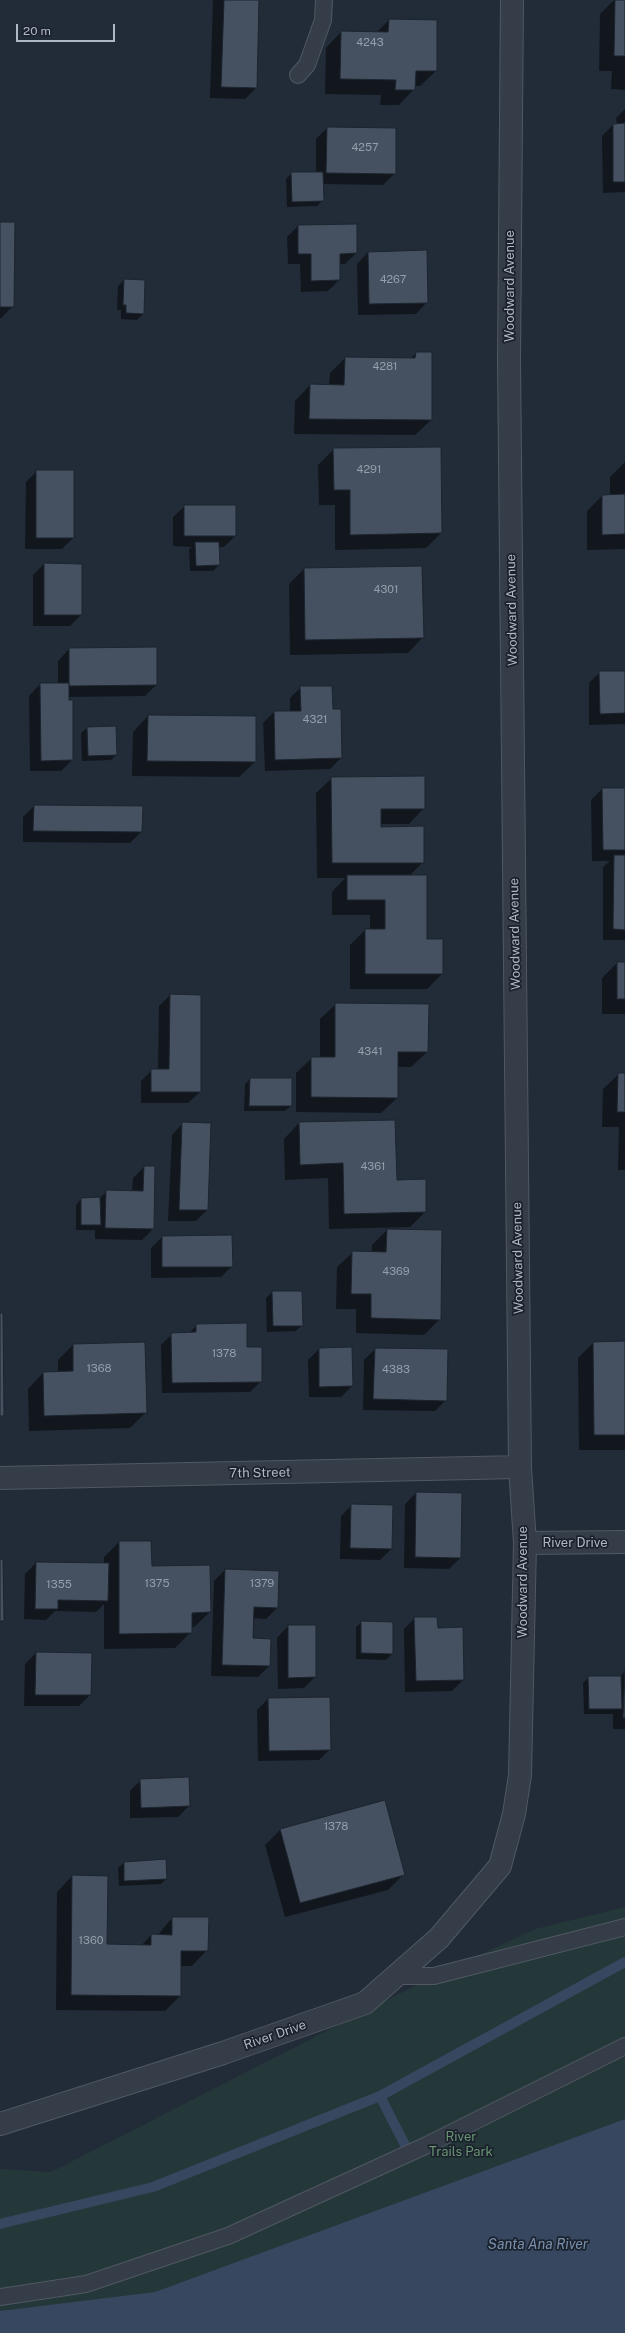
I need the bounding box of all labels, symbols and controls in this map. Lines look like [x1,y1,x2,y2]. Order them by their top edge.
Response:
scale bar [18,16,117,42]
text: 20 m [23,24,51,38]
house number: 4243 [356,36,384,50]
house number: 4257 [351,141,379,155]
street label: Woodward Avenue [502,230,518,342]
house number: 4267 [380,273,406,287]
house number: 4281 [372,360,398,374]
house number: 4291 [357,463,381,477]
street label: Woodward Avenue [503,554,521,666]
house number: 4301 [374,583,398,597]
house number: 4321 [303,713,327,727]
street label: Woodward Avenue [506,878,524,990]
house number: 4341 [357,1045,383,1059]
house number: 4361 [360,1160,386,1174]
street label: Woodward Avenue [509,1202,527,1314]
house number: 4369 [382,1265,410,1279]
house number: 1378 [212,1347,236,1361]
house number: 1368 [86,1362,112,1376]
house number: 4383 [382,1363,410,1377]
street label: 7th Street [229,1465,291,1481]
street label: Woodward Avenue [515,1526,531,1638]
street label: River Drive [542,1535,608,1551]
house number: 1375 [145,1577,169,1591]
house number: 1379 [250,1577,274,1591]
house number: 1355 [46,1578,72,1592]
house number: 1378 [324,1820,348,1834]
house number: 1360 [79,1934,103,1948]
street label: River Drive [242,2017,308,2053]
park label: River Trails Park [429,2129,493,2160]
water label: Santa Ana River [488,2237,588,2253]

